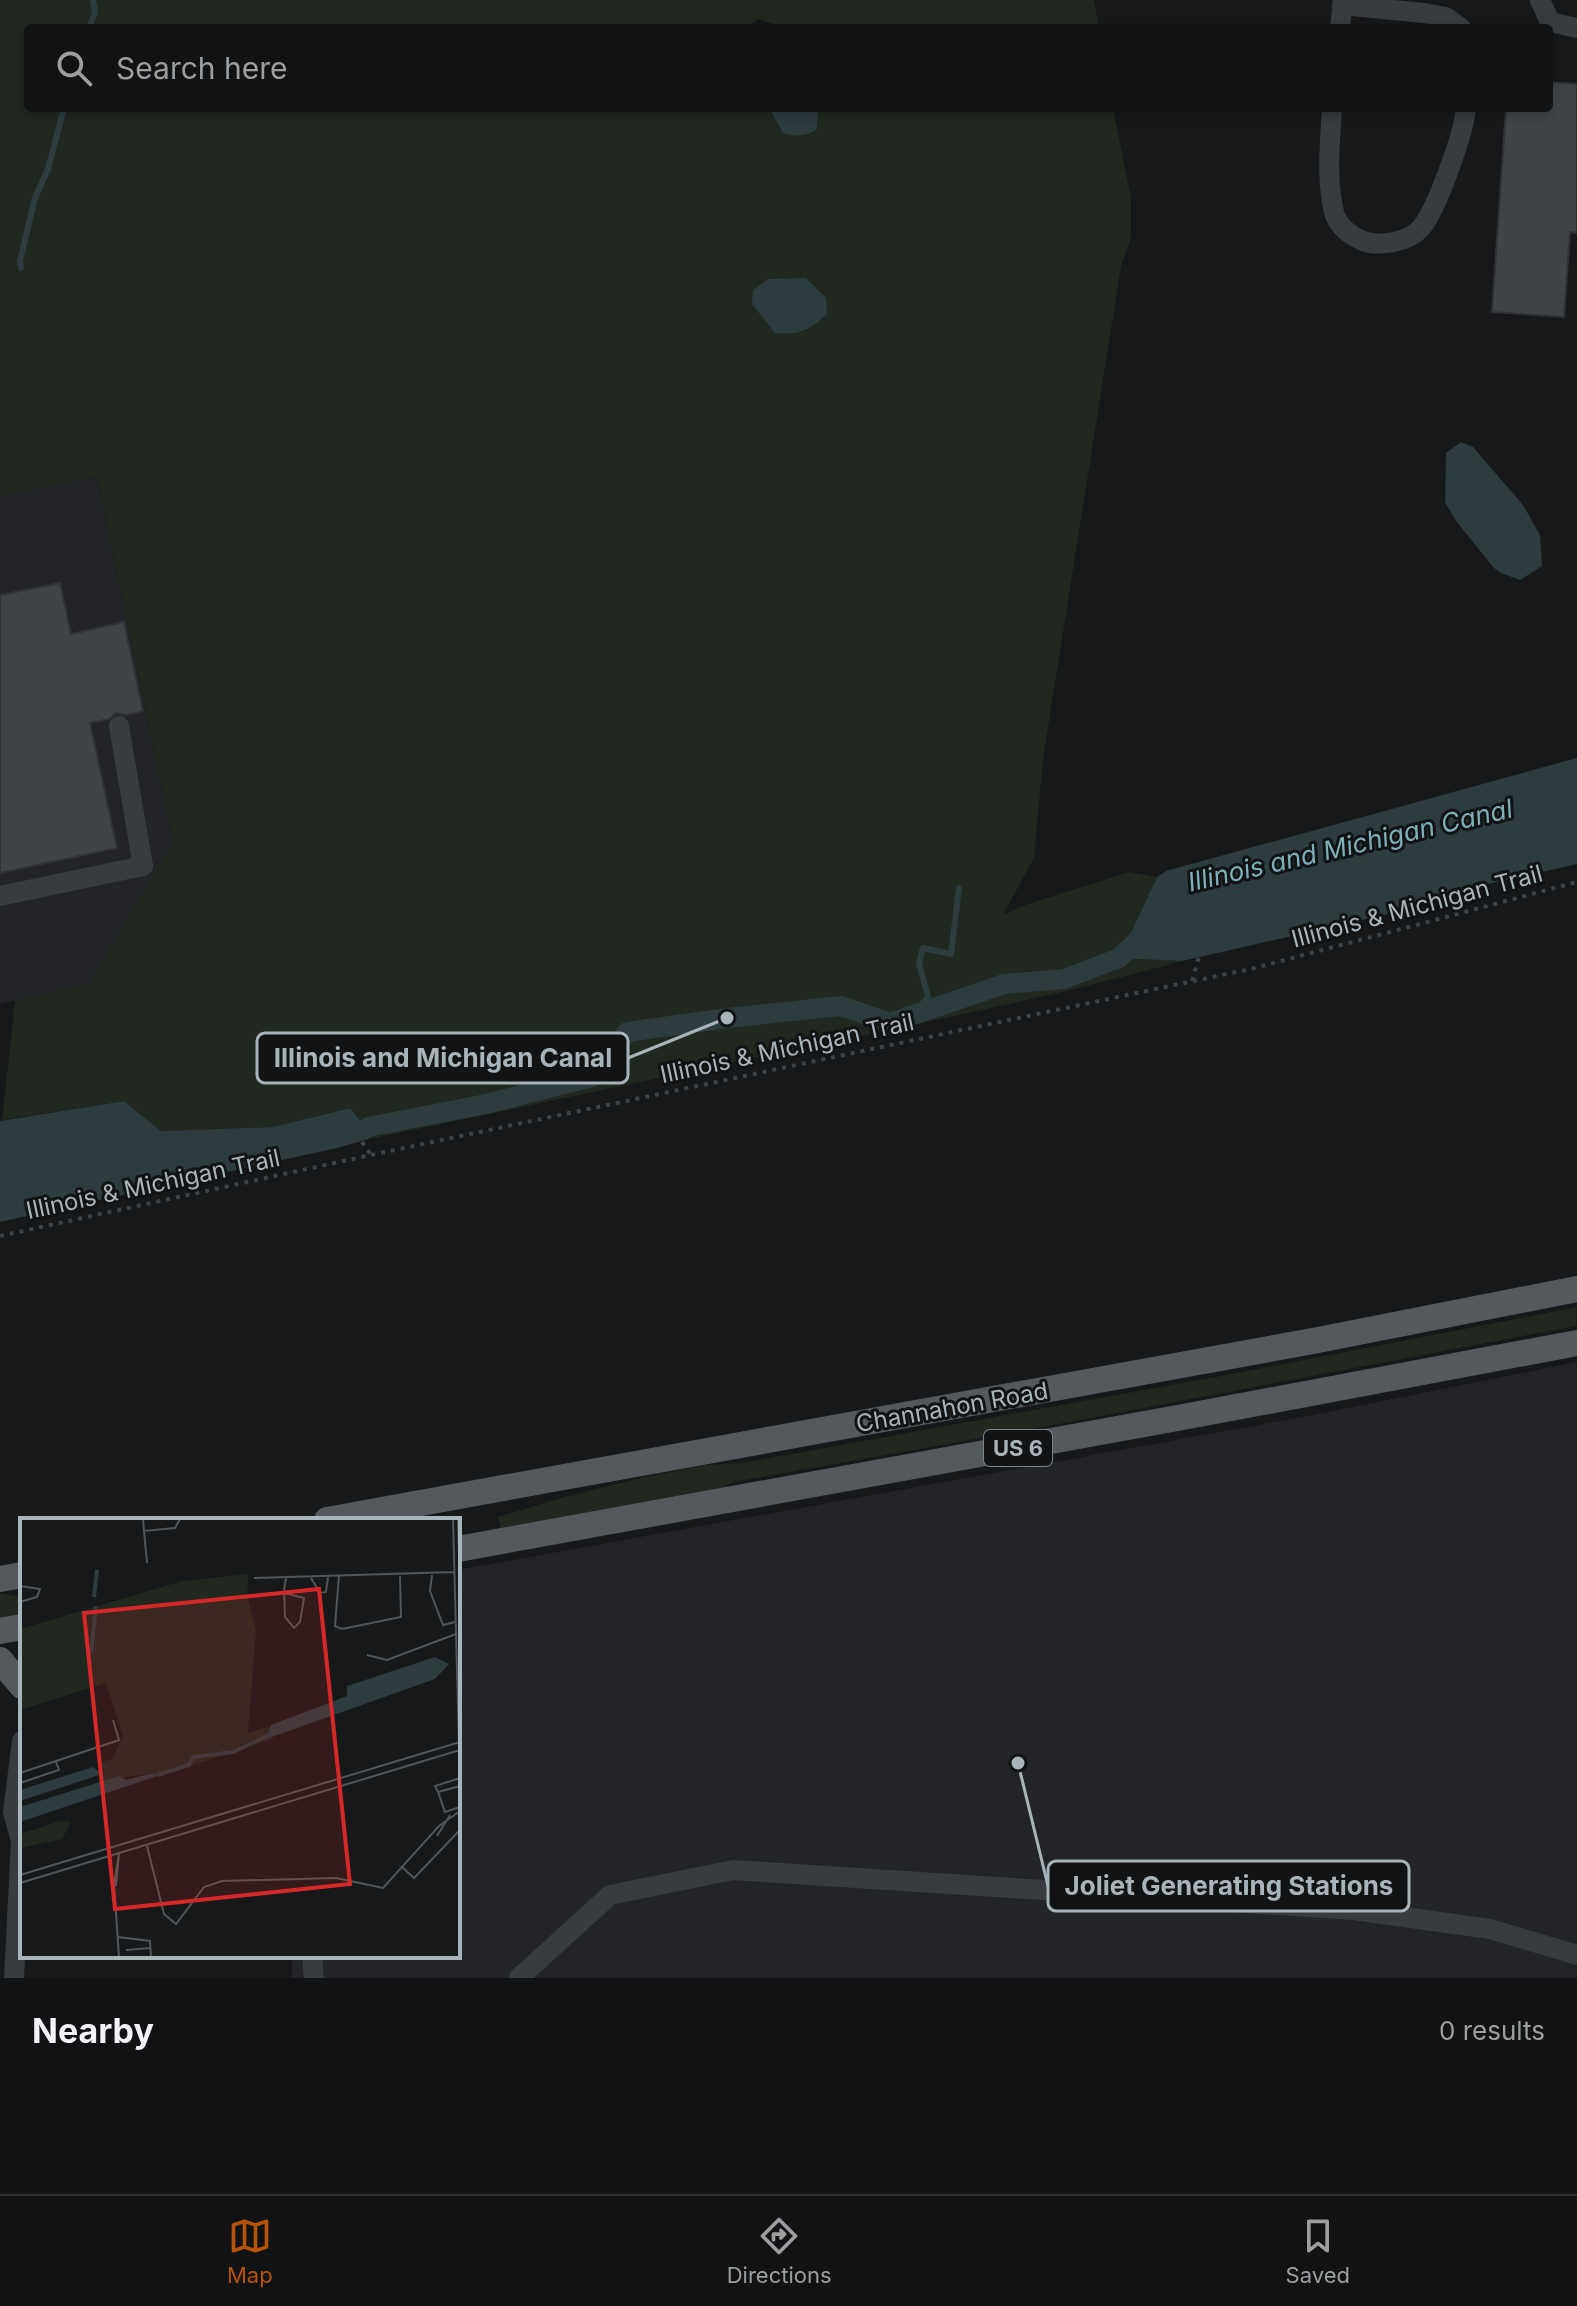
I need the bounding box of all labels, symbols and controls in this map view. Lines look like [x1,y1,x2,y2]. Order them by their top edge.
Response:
search box [24,24,1553,112]
icon: search [52,46,96,90]
text: Search here [116,50,288,86]
water label: Illinois and Michigan Canal [1185,792,1516,897]
street label: Illinois & Michigan Trail [1288,859,1546,953]
street label: Illinois & Michigan Trail [658,1007,916,1089]
callout: Illinois and Michigan Canal [257,1033,628,1083]
text: Illinois and Michigan Canal [274,1042,612,1073]
street label: Illinois & Michigan Trail [24,1143,282,1225]
street label: Channahon Road [854,1376,1050,1438]
road number: US 6 [984,1430,1052,1466]
inset map [20,1518,460,1958]
callout: Joliet Generating Stations [1048,1861,1409,1911]
text: Joliet Generating Stations [1065,1870,1393,1901]
text: Nearby [32,2010,154,2051]
text: 0 results [1439,2015,1545,2046]
tab: Map [227,2214,273,2288]
tab: Directions [727,2214,832,2288]
tab: Saved [1286,2214,1350,2288]

